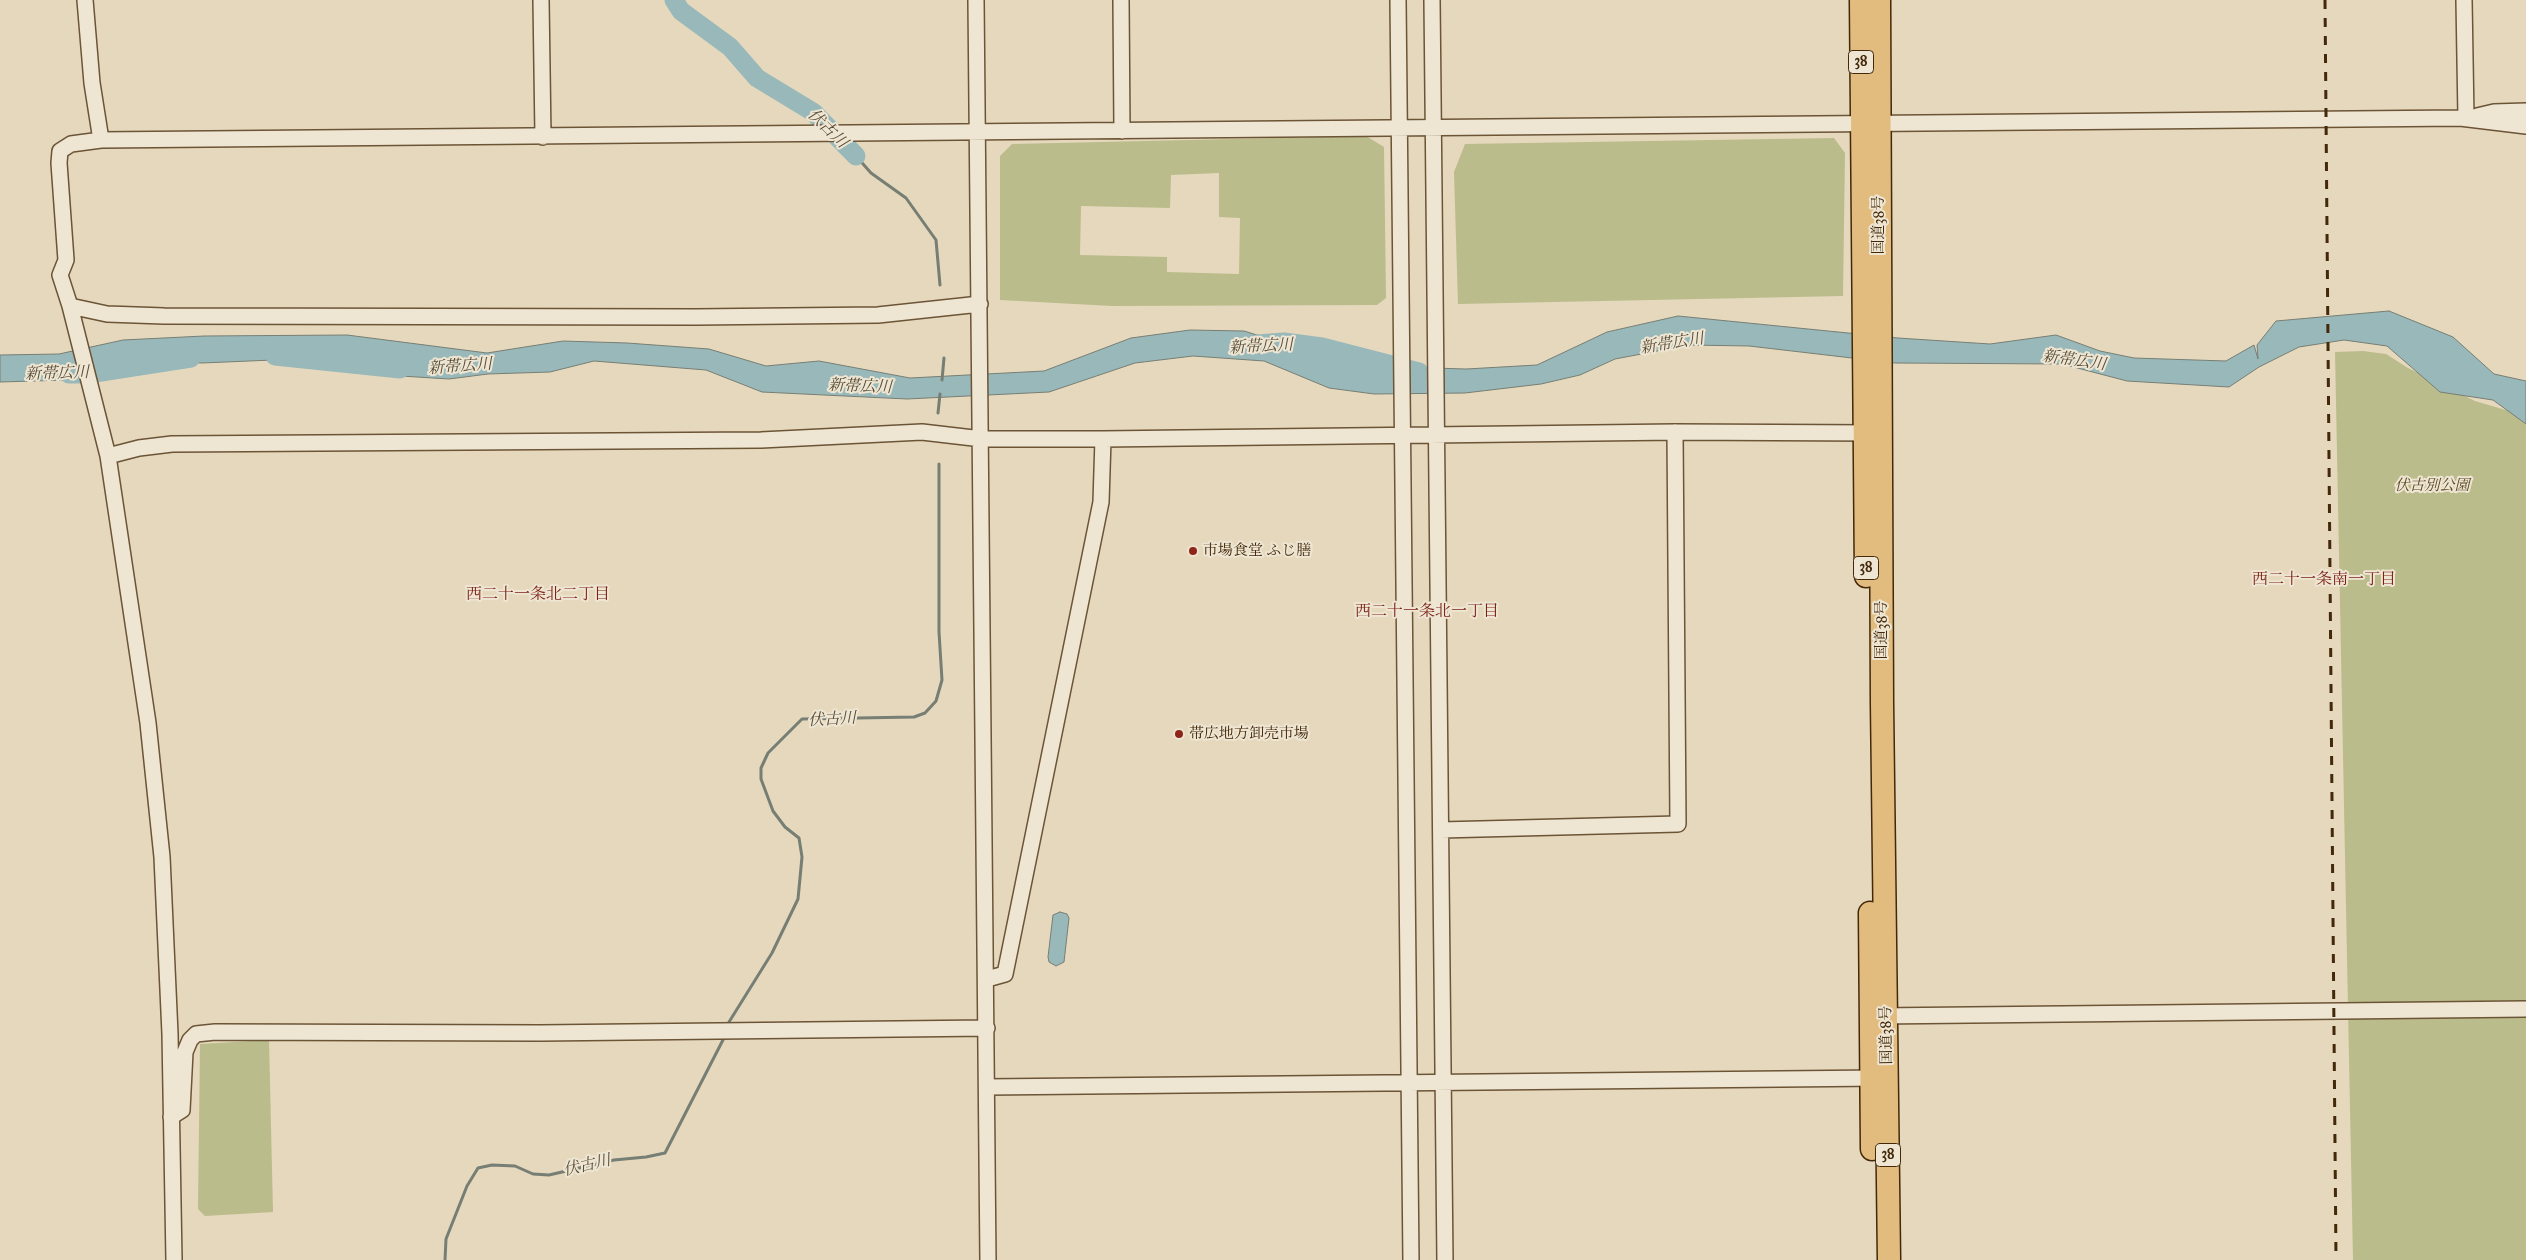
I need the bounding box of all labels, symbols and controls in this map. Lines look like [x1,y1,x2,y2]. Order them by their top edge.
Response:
road number: 38 [1848,51,1874,74]
water label: 伏古川 [803,105,851,153]
street label: 国道38号 [1870,196,1888,254]
water label: 新帯広川 [1639,330,1705,358]
water label: 新帯広川 [1229,336,1293,358]
water label: 新帯広川 [2041,347,2107,375]
water label: 新帯広川 [427,355,493,379]
water label: 新帯広川 [25,363,89,385]
water label: 新帯広川 [828,376,892,398]
park label: 伏古別公園 [2395,477,2469,495]
place label: 市場食堂 ふじ膳 [1203,542,1311,560]
marker: 市場食堂 ふじ膳 [1187,545,1199,557]
road number: 38 [1854,556,1878,580]
district label: 西二十一条南一丁目 [2252,570,2396,590]
district label: 西二十一条北二丁目 [466,585,610,605]
street label: 国道38号 [1873,601,1891,659]
district label: 西二十一条北一丁目 [1355,602,1499,622]
water label: 伏古川 [808,709,856,731]
place label: 帯広地方卸売市場 [1189,725,1309,743]
marker: 帯広地方卸売市場 [1173,728,1185,740]
street label: 国道38号 [1877,1005,1897,1065]
road number: 38 [1876,1144,1900,1166]
water label: 伏古川 [561,1151,613,1181]

